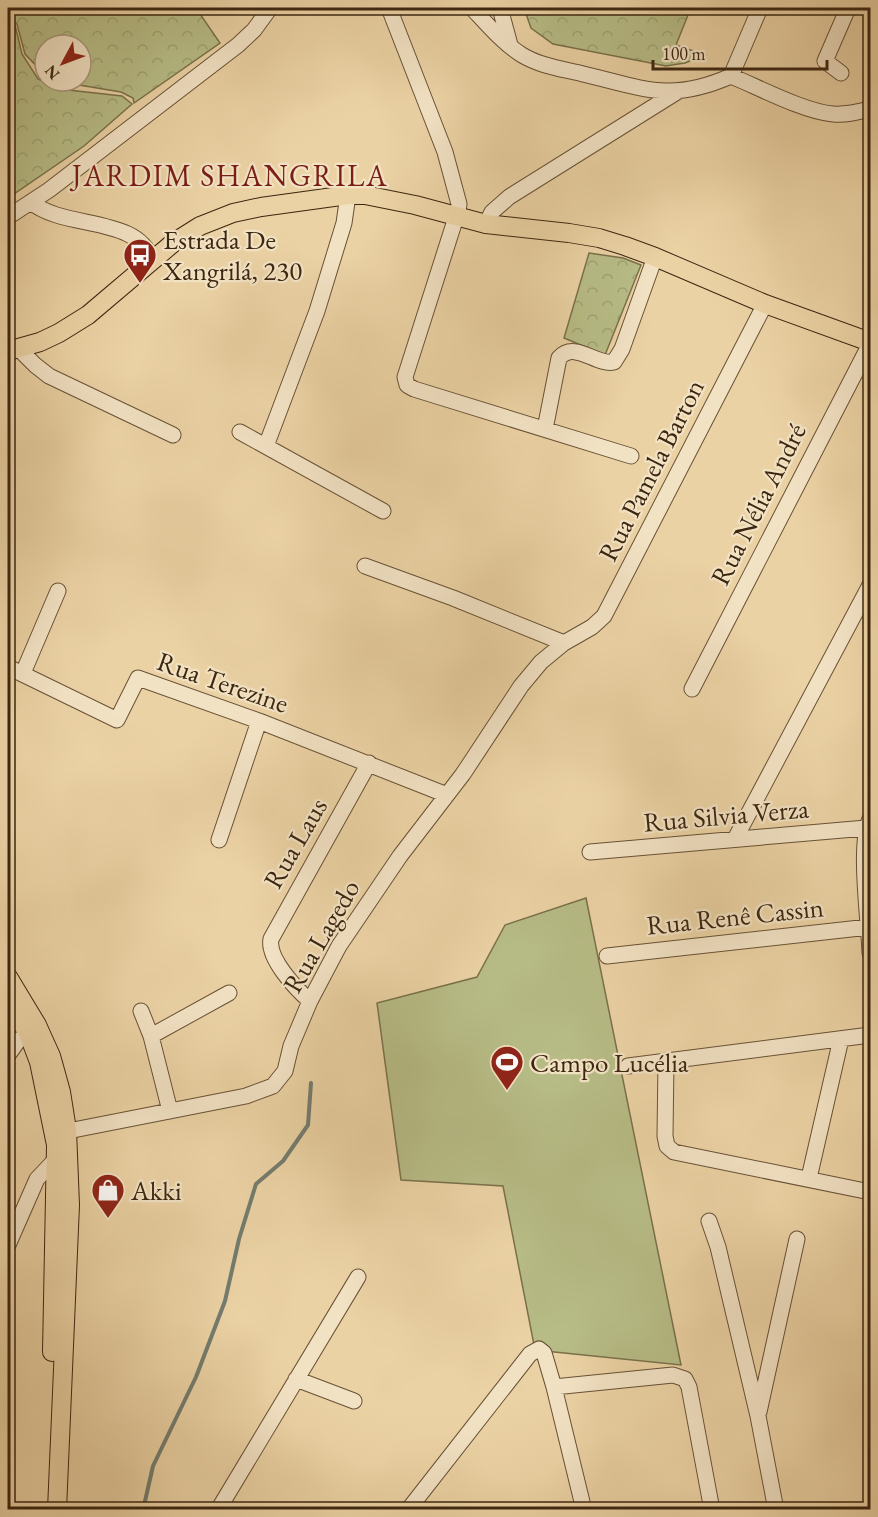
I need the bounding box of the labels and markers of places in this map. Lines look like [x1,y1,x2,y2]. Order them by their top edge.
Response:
place label: Estrada De Xangrilá, 230 [162,222,302,288]
bus stop icon: Estrada De Xangrilá, 230 [122,237,158,284]
sports icon: Campo Lucélia [489,1044,525,1091]
place label: Campo Lucélia [530,1045,689,1080]
shop icon: Akki [90,1172,126,1219]
place label: Akki [130,1173,182,1208]

